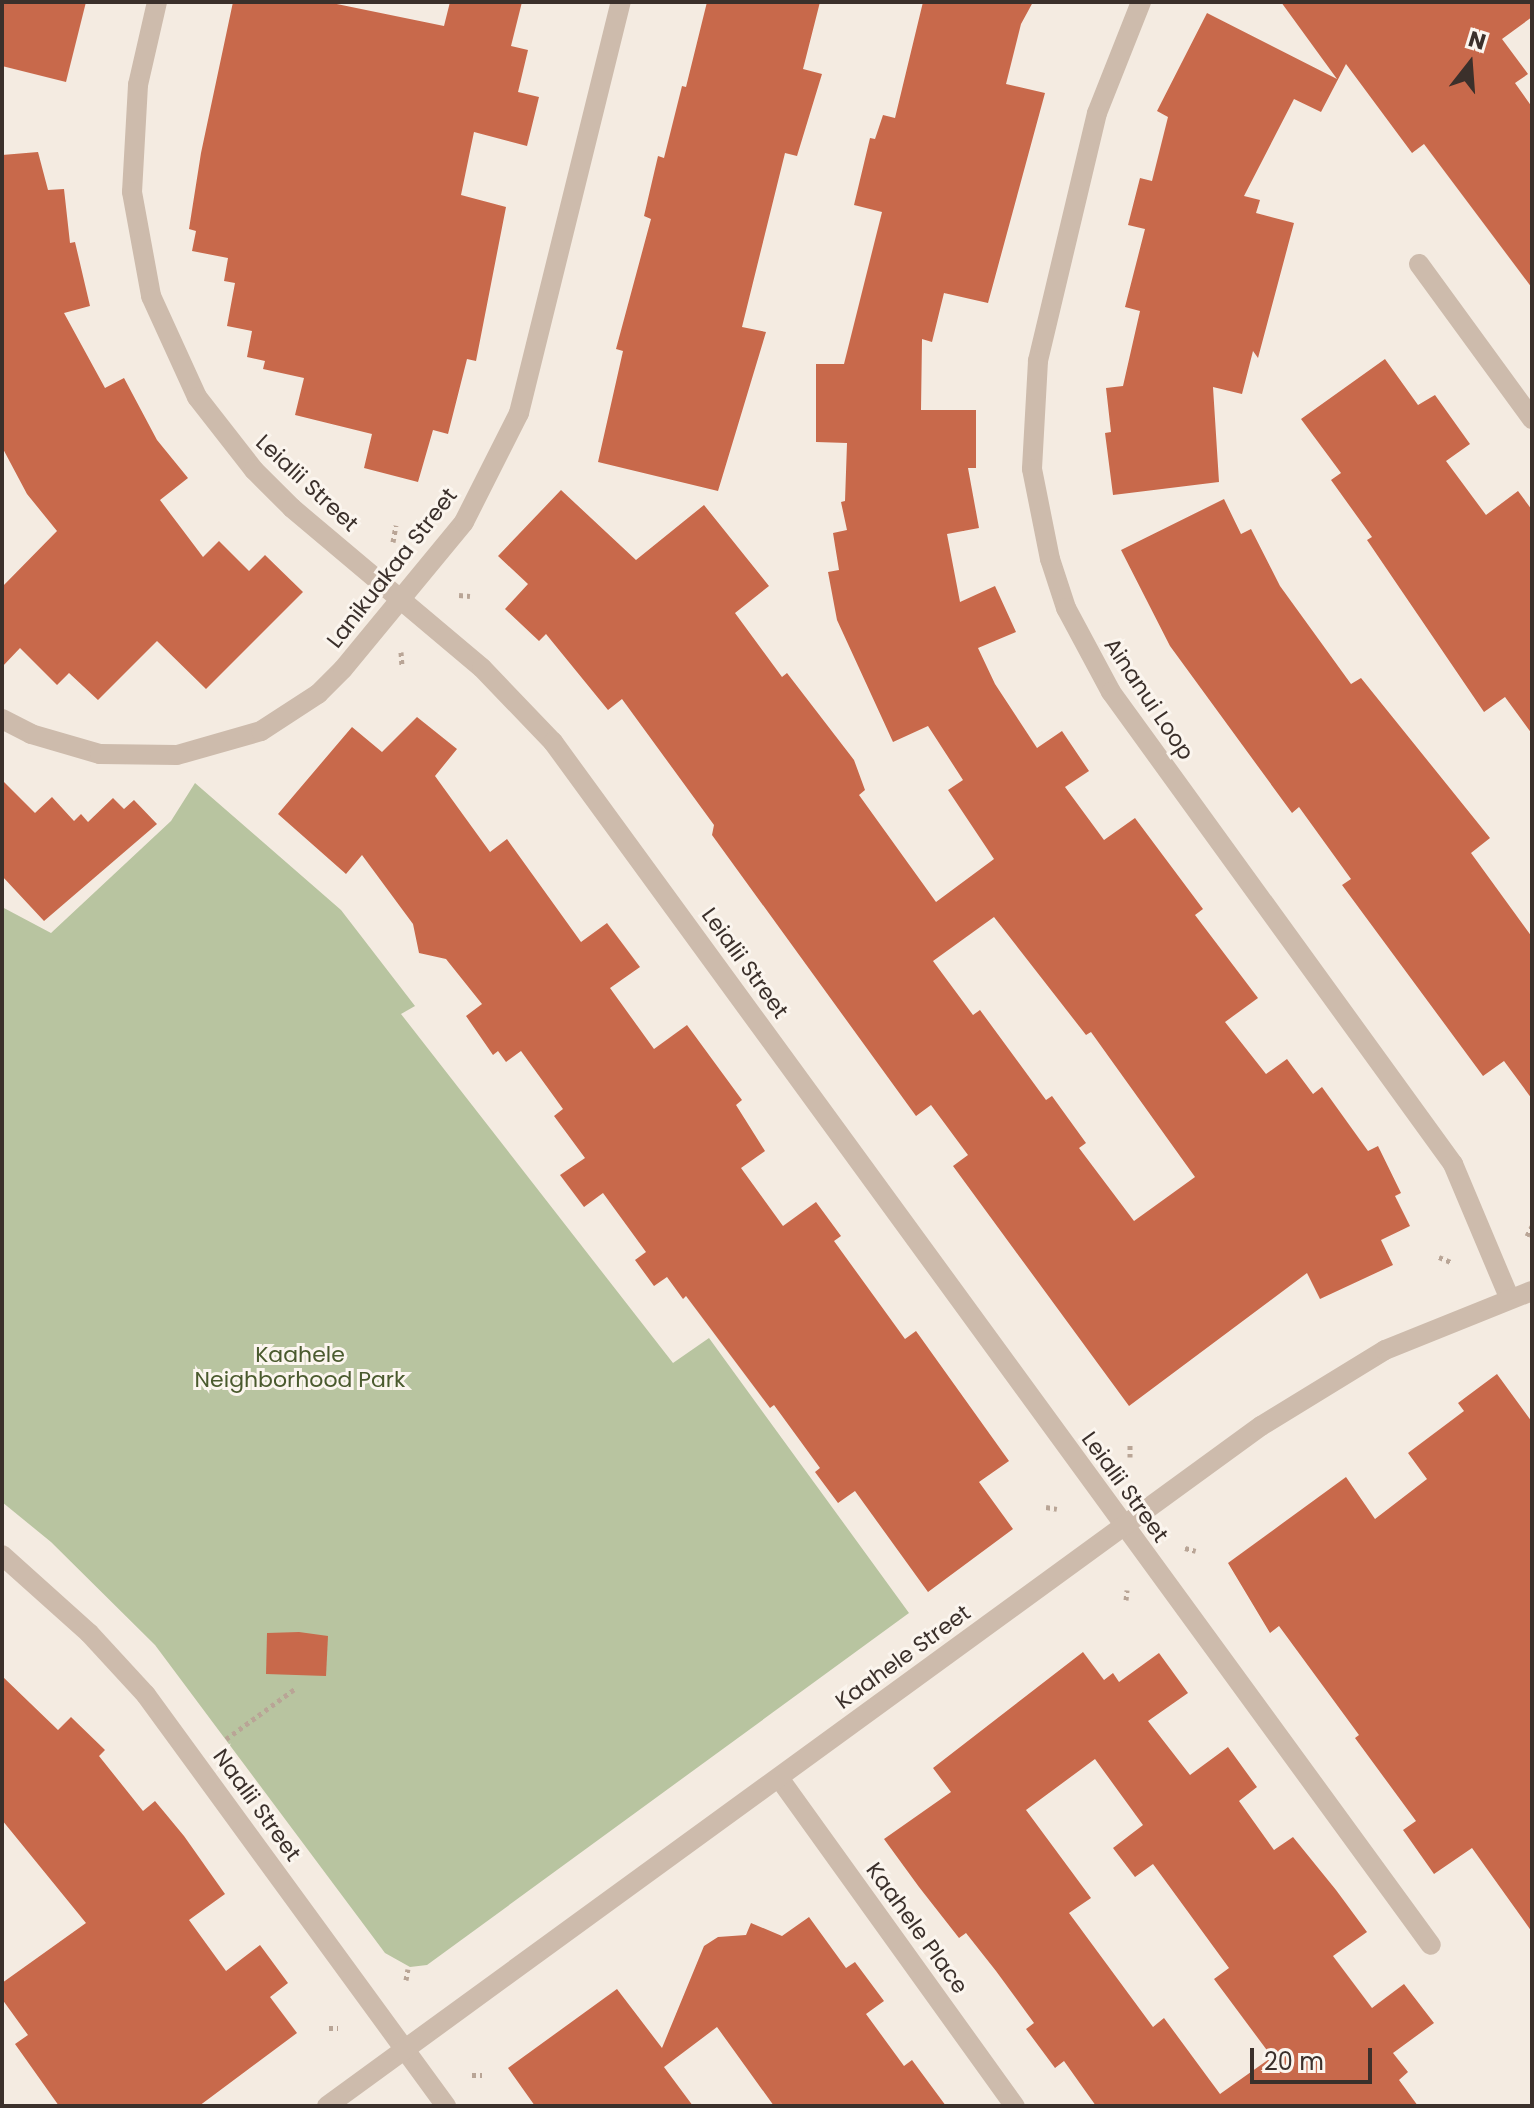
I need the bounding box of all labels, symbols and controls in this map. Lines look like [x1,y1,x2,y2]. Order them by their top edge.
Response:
text: N [1465,23,1490,58]
north arrow [1430,24,1510,104]
street label: Leialii Street [250,429,364,537]
street label: Lanikuakaa Street [321,483,463,653]
street label: Ainanui Loop [1099,633,1199,765]
street label: Leialii Street [696,903,794,1023]
park label: Kaahele Neighborhood Park [195,1341,405,1392]
street label: Leialii Street [1076,1427,1174,1547]
street label: Kaahele Street [831,1599,975,1715]
street label: Naalii Street [208,1744,306,1866]
street label: Kaahele Place [861,1857,973,1999]
scale bar [1254,2032,1376,2082]
text: 20 m [1264,2045,1324,2078]

